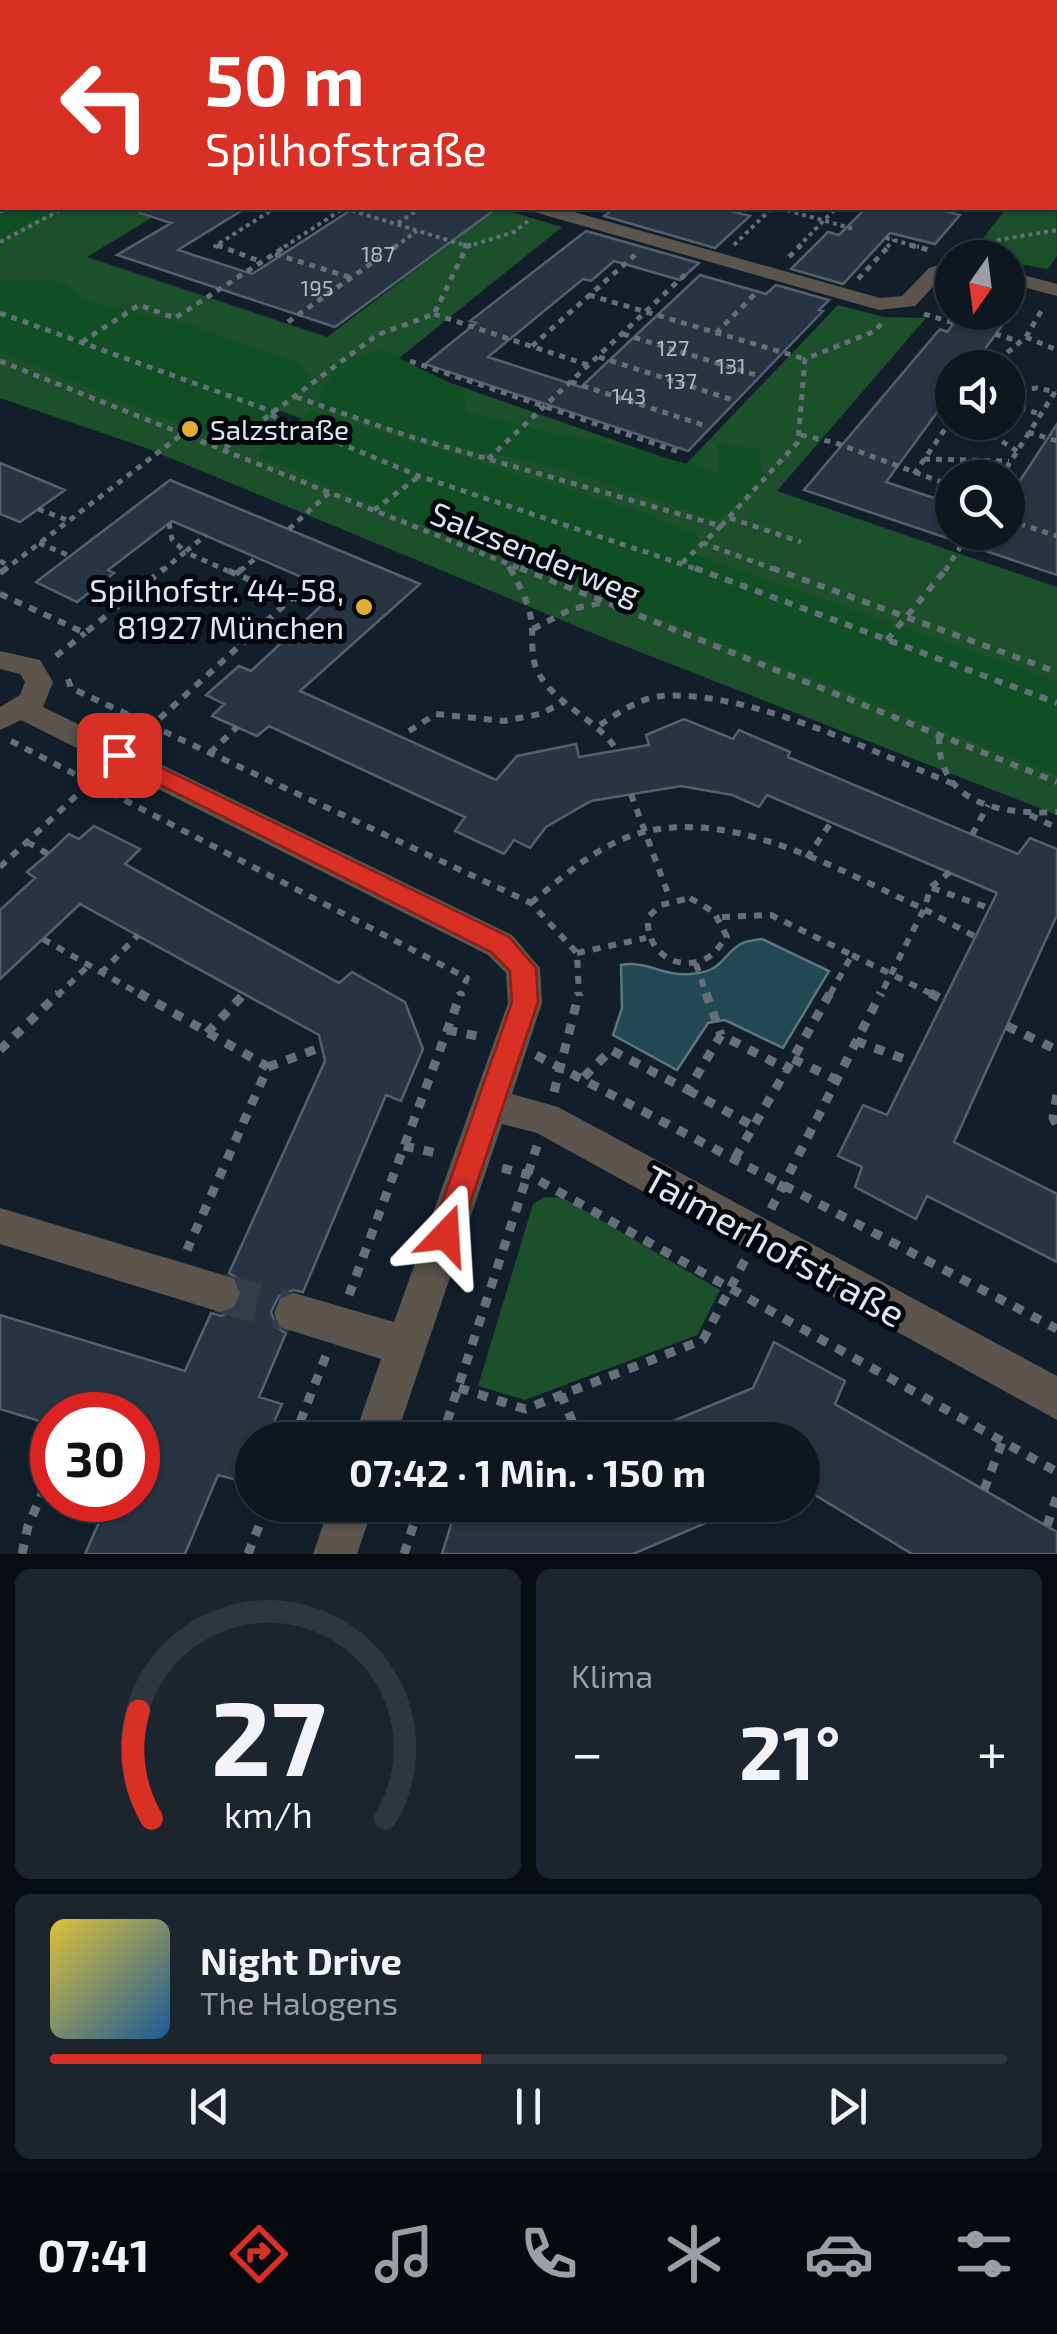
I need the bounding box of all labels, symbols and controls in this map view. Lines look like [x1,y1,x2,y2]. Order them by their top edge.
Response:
text: 50 m [205,36,365,120]
icon: left [40,40,170,170]
text: Spilhofstraße [205,121,487,175]
house number: 187 [361,240,395,266]
north arrow [935,240,1025,330]
map controls [935,240,1025,550]
house number: 195 [300,274,334,300]
house number: 127 [657,334,689,360]
button: sound [935,350,1025,440]
house number: 131 [716,352,746,378]
house number: 137 [665,367,697,393]
house number: 143 [612,382,646,408]
place label: Salzstraße [210,412,349,446]
marker: Salzstraße [179,418,201,440]
button: search [935,460,1025,550]
street label: Salzsenderweg [425,493,647,611]
place label: Spilhofstr. 44-58, 81927 München [90,570,344,645]
marker: Spilhofstr. 44-58, 81927 München [353,596,375,618]
pin [77,713,162,798]
icon: arrive [92,728,147,783]
street label: Taimerhofstraße [636,1154,914,1336]
position arrow [394,1183,498,1287]
speed limit sign: 30 [30,1392,160,1522]
text: 07:42 · 1 Min. · 150 m [349,1449,706,1495]
text: Klima [571,1656,653,1694]
text: 27 [210,1672,326,1797]
text: 21° [739,1705,841,1795]
text: − [571,1718,603,1784]
text: + [977,1718,1007,1784]
text: km/h [224,1792,312,1835]
text: Night Drive [200,1937,402,1983]
text: The Halogens [200,1983,398,2021]
icon: previous [182,2079,237,2134]
icon: pause [501,2079,556,2134]
icon: next [820,2079,875,2134]
icon: directions [224,2219,294,2289]
icon: music [369,2219,439,2289]
icon: phone [514,2219,584,2289]
icon: climate [659,2219,729,2289]
icon: car [804,2219,874,2289]
icon: filters [949,2219,1019,2289]
text: 07:41 [38,2227,149,2281]

